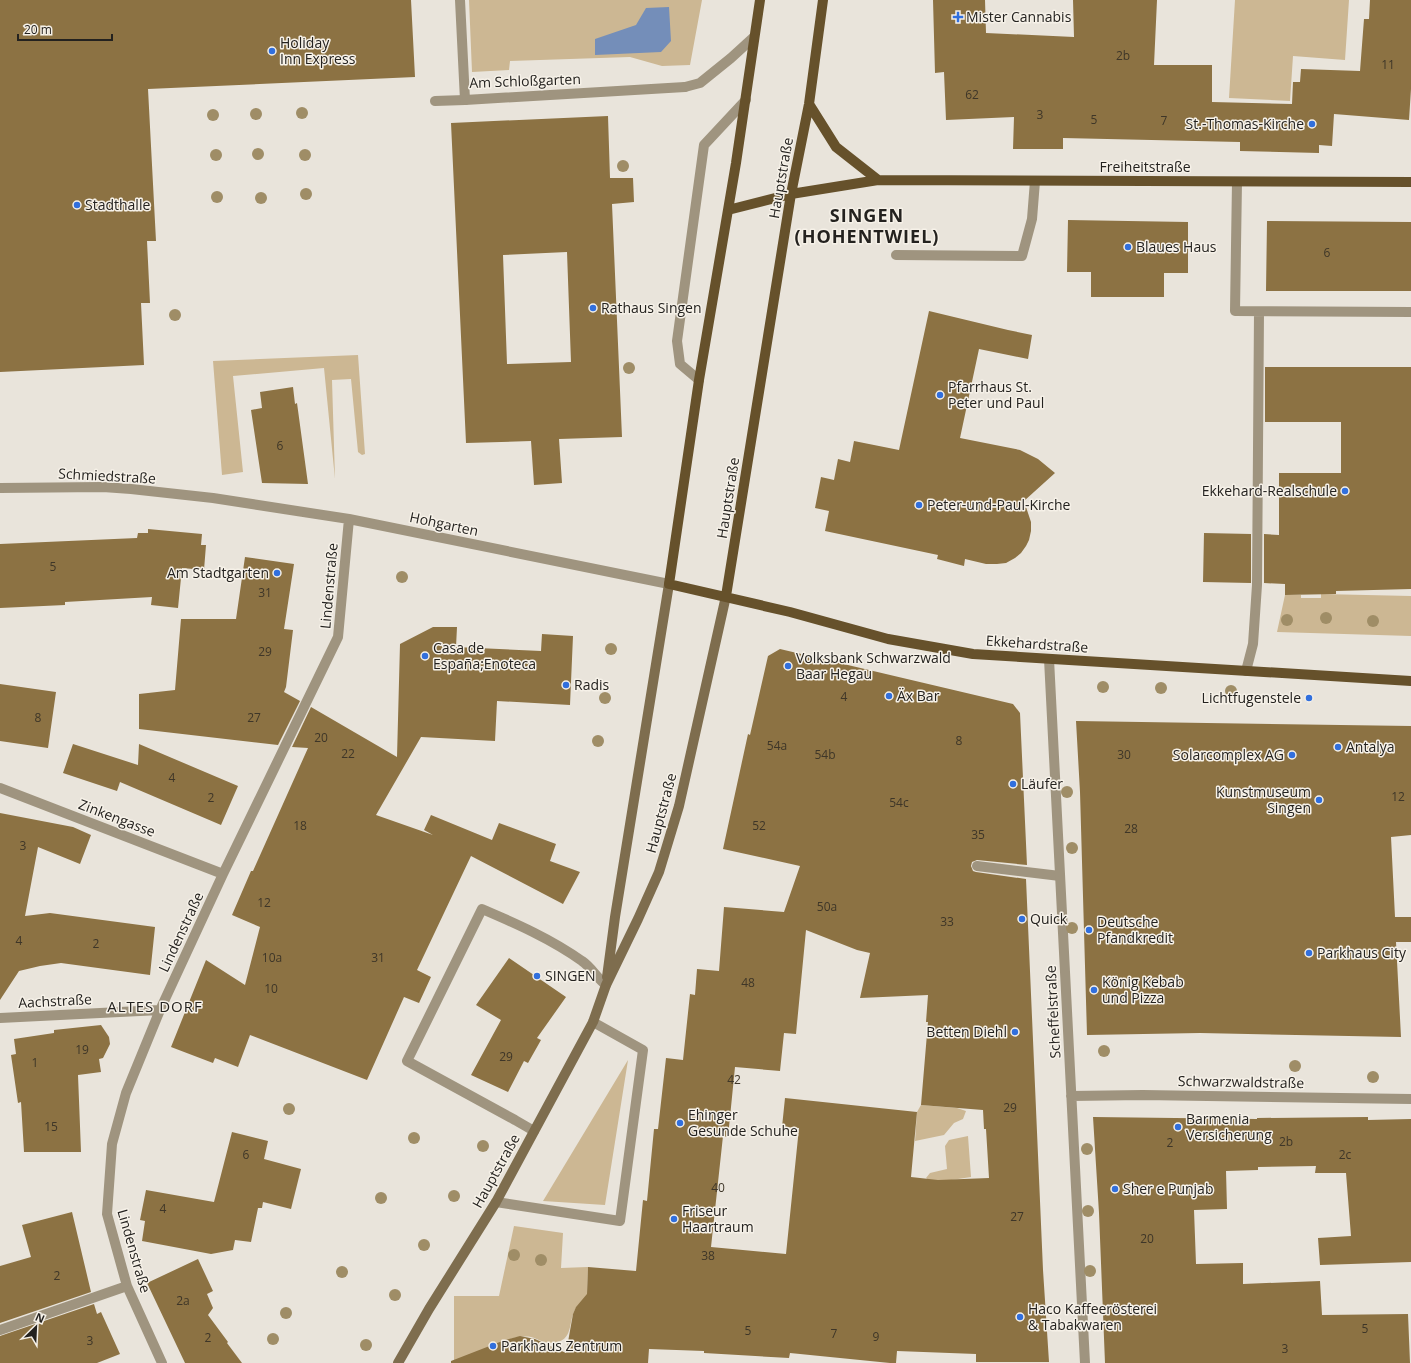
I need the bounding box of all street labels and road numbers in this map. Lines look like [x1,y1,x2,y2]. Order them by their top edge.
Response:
street label: Am Schloßgarten [469,69,581,92]
street label: Hauptstraße [764,136,797,220]
street label: Freiheitstraße [1099,157,1191,176]
street label: Hauptstraße [712,456,743,540]
street label: Schmiedstraße [58,463,156,488]
street label: Hohgarten [408,507,480,540]
street label: Lindenstraße [315,542,342,630]
street label: Ekkehardstraße [985,630,1089,657]
street label: Hauptstraße [641,771,680,855]
street label: Zinkengasse [76,794,158,841]
street label: Lindenstraße [154,889,207,975]
street label: Scheffelstraße [1041,965,1064,1059]
street label: Aachstraße [18,989,92,1012]
street label: Schwarzwaldstraße [1178,1071,1304,1092]
street label: Hauptstraße [467,1130,524,1211]
street label: Lindenstraße [113,1207,156,1295]

